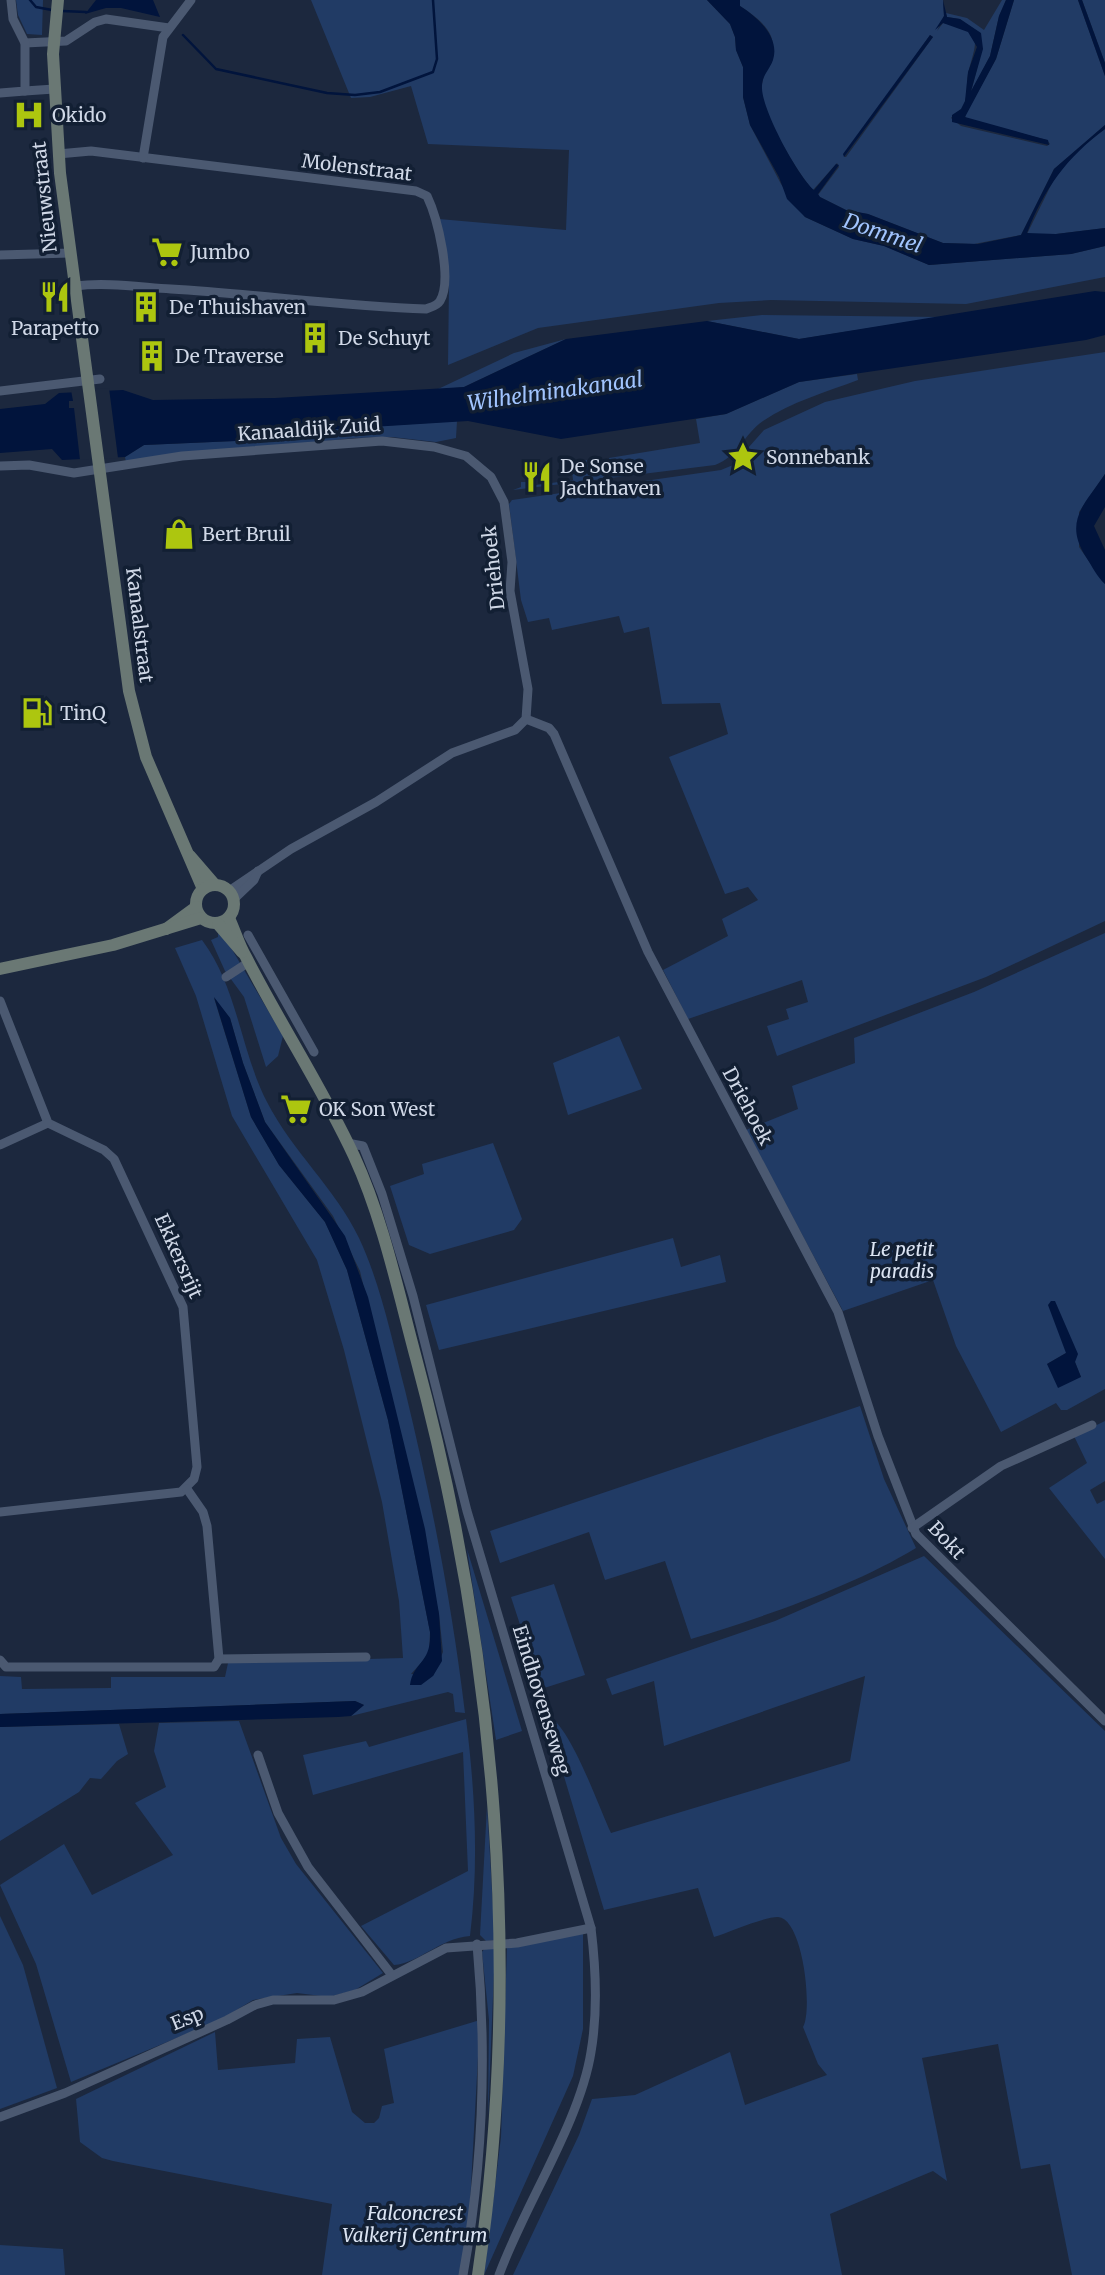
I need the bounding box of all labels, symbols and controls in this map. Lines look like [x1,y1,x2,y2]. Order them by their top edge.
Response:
hospital icon: Okido [12,98,46,132]
place label: Okido [52,103,106,127]
street label: Nieuwstraat [26,140,62,254]
street label: Molenstraat [300,148,414,186]
water label: Dommel [839,207,926,259]
supermarket icon: Jumbo [150,235,184,269]
place label: Jumbo [189,240,250,264]
restaurant icon: Parapetto [38,280,72,314]
building icon: De Thuishaven [129,290,163,324]
place label: De Thuishaven [169,295,307,319]
place label: Parapetto [11,316,99,340]
building icon: De Schuyt [298,321,332,355]
place label: De Schuyt [338,326,431,350]
building icon: De Traverse [135,339,169,373]
place label: De Traverse [175,344,284,368]
water label: Wilhelminakanaal [466,365,644,417]
street label: Kanaaldijk Zuid [237,412,381,446]
place icon: Sonnebank [726,440,760,474]
place label: Sonnebank [766,445,870,469]
place label: De Sonse Jachthaven [559,454,662,500]
restaurant icon: De Sonse Jachthaven [520,460,554,494]
shop icon: Bert Bruil [162,517,196,551]
place label: Bert Bruil [202,522,291,546]
street label: Driehoek [477,525,509,611]
street label: Kanaalstraat [121,566,159,685]
fuel station icon: TinQ [20,696,54,730]
place label: TinQ [60,701,107,725]
street label: Driehoek [718,1063,778,1149]
supermarket icon: OK Son West [279,1092,313,1126]
place label: OK Son West [319,1097,436,1121]
street label: Ekkersrijt [150,1210,209,1303]
park label: Le petit paradis [870,1237,935,1283]
street label: Bokt [923,1516,971,1565]
street label: Eindhovenseweg [508,1622,576,1778]
street label: Esp [167,2001,207,2035]
park label: Falconcrest Valkerij Centrum [342,2201,488,2247]

